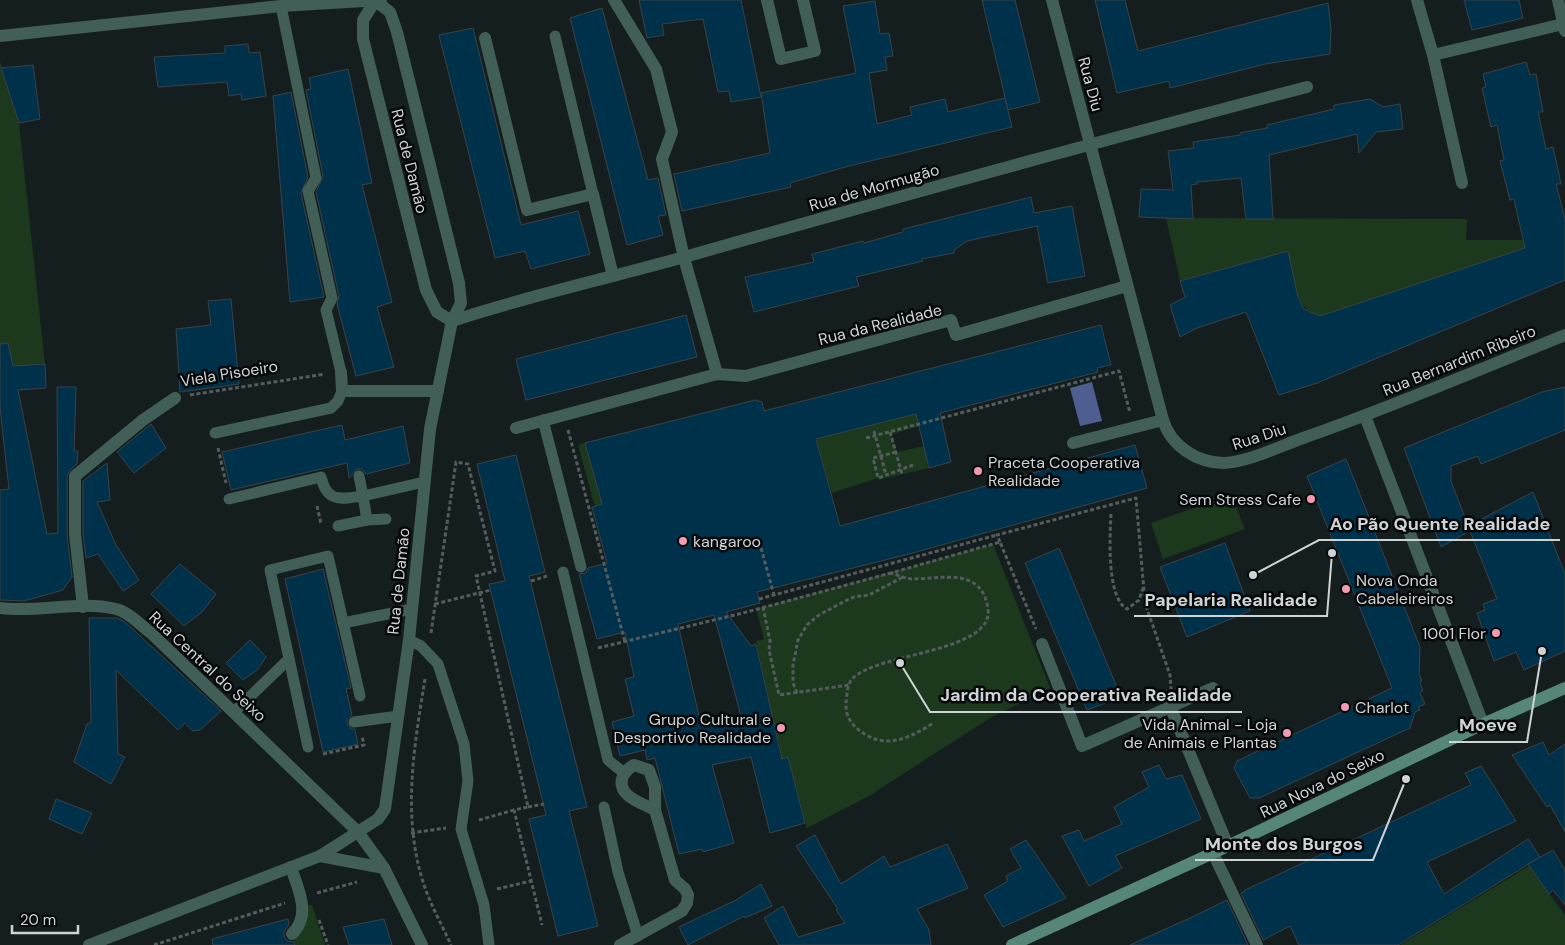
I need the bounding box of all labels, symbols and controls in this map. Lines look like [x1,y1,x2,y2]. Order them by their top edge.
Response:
street label: Rua Diu [1073,55,1108,114]
street label: Rua de Damão [386,107,433,216]
street label: Rua de Mormugão [807,159,942,216]
street label: Rua da Realidade [816,299,944,350]
street label: Rua Bernardim Ribeiro [1379,320,1539,401]
street label: Viela Pisoeiro [179,355,280,392]
street label: Rua Diu [1229,418,1289,455]
place label: Praceta Cooperativa Realidade [988,452,1140,491]
marker: Praceta Cooperativa Realidade [972,465,984,477]
place label: Sem Stress Cafe [1179,489,1301,510]
marker: Sem Stress Cafe [1305,493,1317,505]
callout: Ao Pão Quente Realidade [1319,507,1560,540]
text: Ao Pão Quente Realidade [1330,512,1550,536]
street label: Rua de Damão [382,527,415,635]
place label: kangaroo [693,531,761,552]
marker: kangaroo [677,535,689,547]
place label: Nova Onda Cabeleireiros [1356,570,1453,609]
callout: Papelaria Realidade [1134,583,1327,616]
marker: Nova Onda Cabeleireiros [1340,583,1352,595]
text: Papelaria Realidade [1145,588,1318,612]
street label: Rua Central do Seixo [144,606,271,726]
place label: 1001 Flor [1422,623,1486,644]
marker: 1001 Flor [1490,627,1502,639]
callout: Jardim da Cooperativa Realidade [930,679,1242,712]
text: Jardim da Cooperativa Realidade [940,683,1232,707]
place label: Charlot [1355,697,1409,718]
marker: Charlot [1339,701,1351,713]
place label: Grupo Cultural e Desportivo Realidade [613,709,771,748]
callout: Moeve [1449,709,1527,742]
text: Moeve [1459,713,1517,737]
place label: Vida Animal - Loja de Animais e Plantas [1124,714,1277,753]
marker: Grupo Cultural e Desportivo Realidade [775,722,787,734]
marker: Vida Animal - Loja de Animais e Plantas [1281,727,1293,739]
street label: Rua Nova do Seixo [1257,744,1388,823]
callout: Monte dos Burgos [1195,827,1373,860]
text: Monte dos Burgos [1205,832,1363,856]
scale bar [12,902,79,934]
text: 20 m [20,910,56,930]

